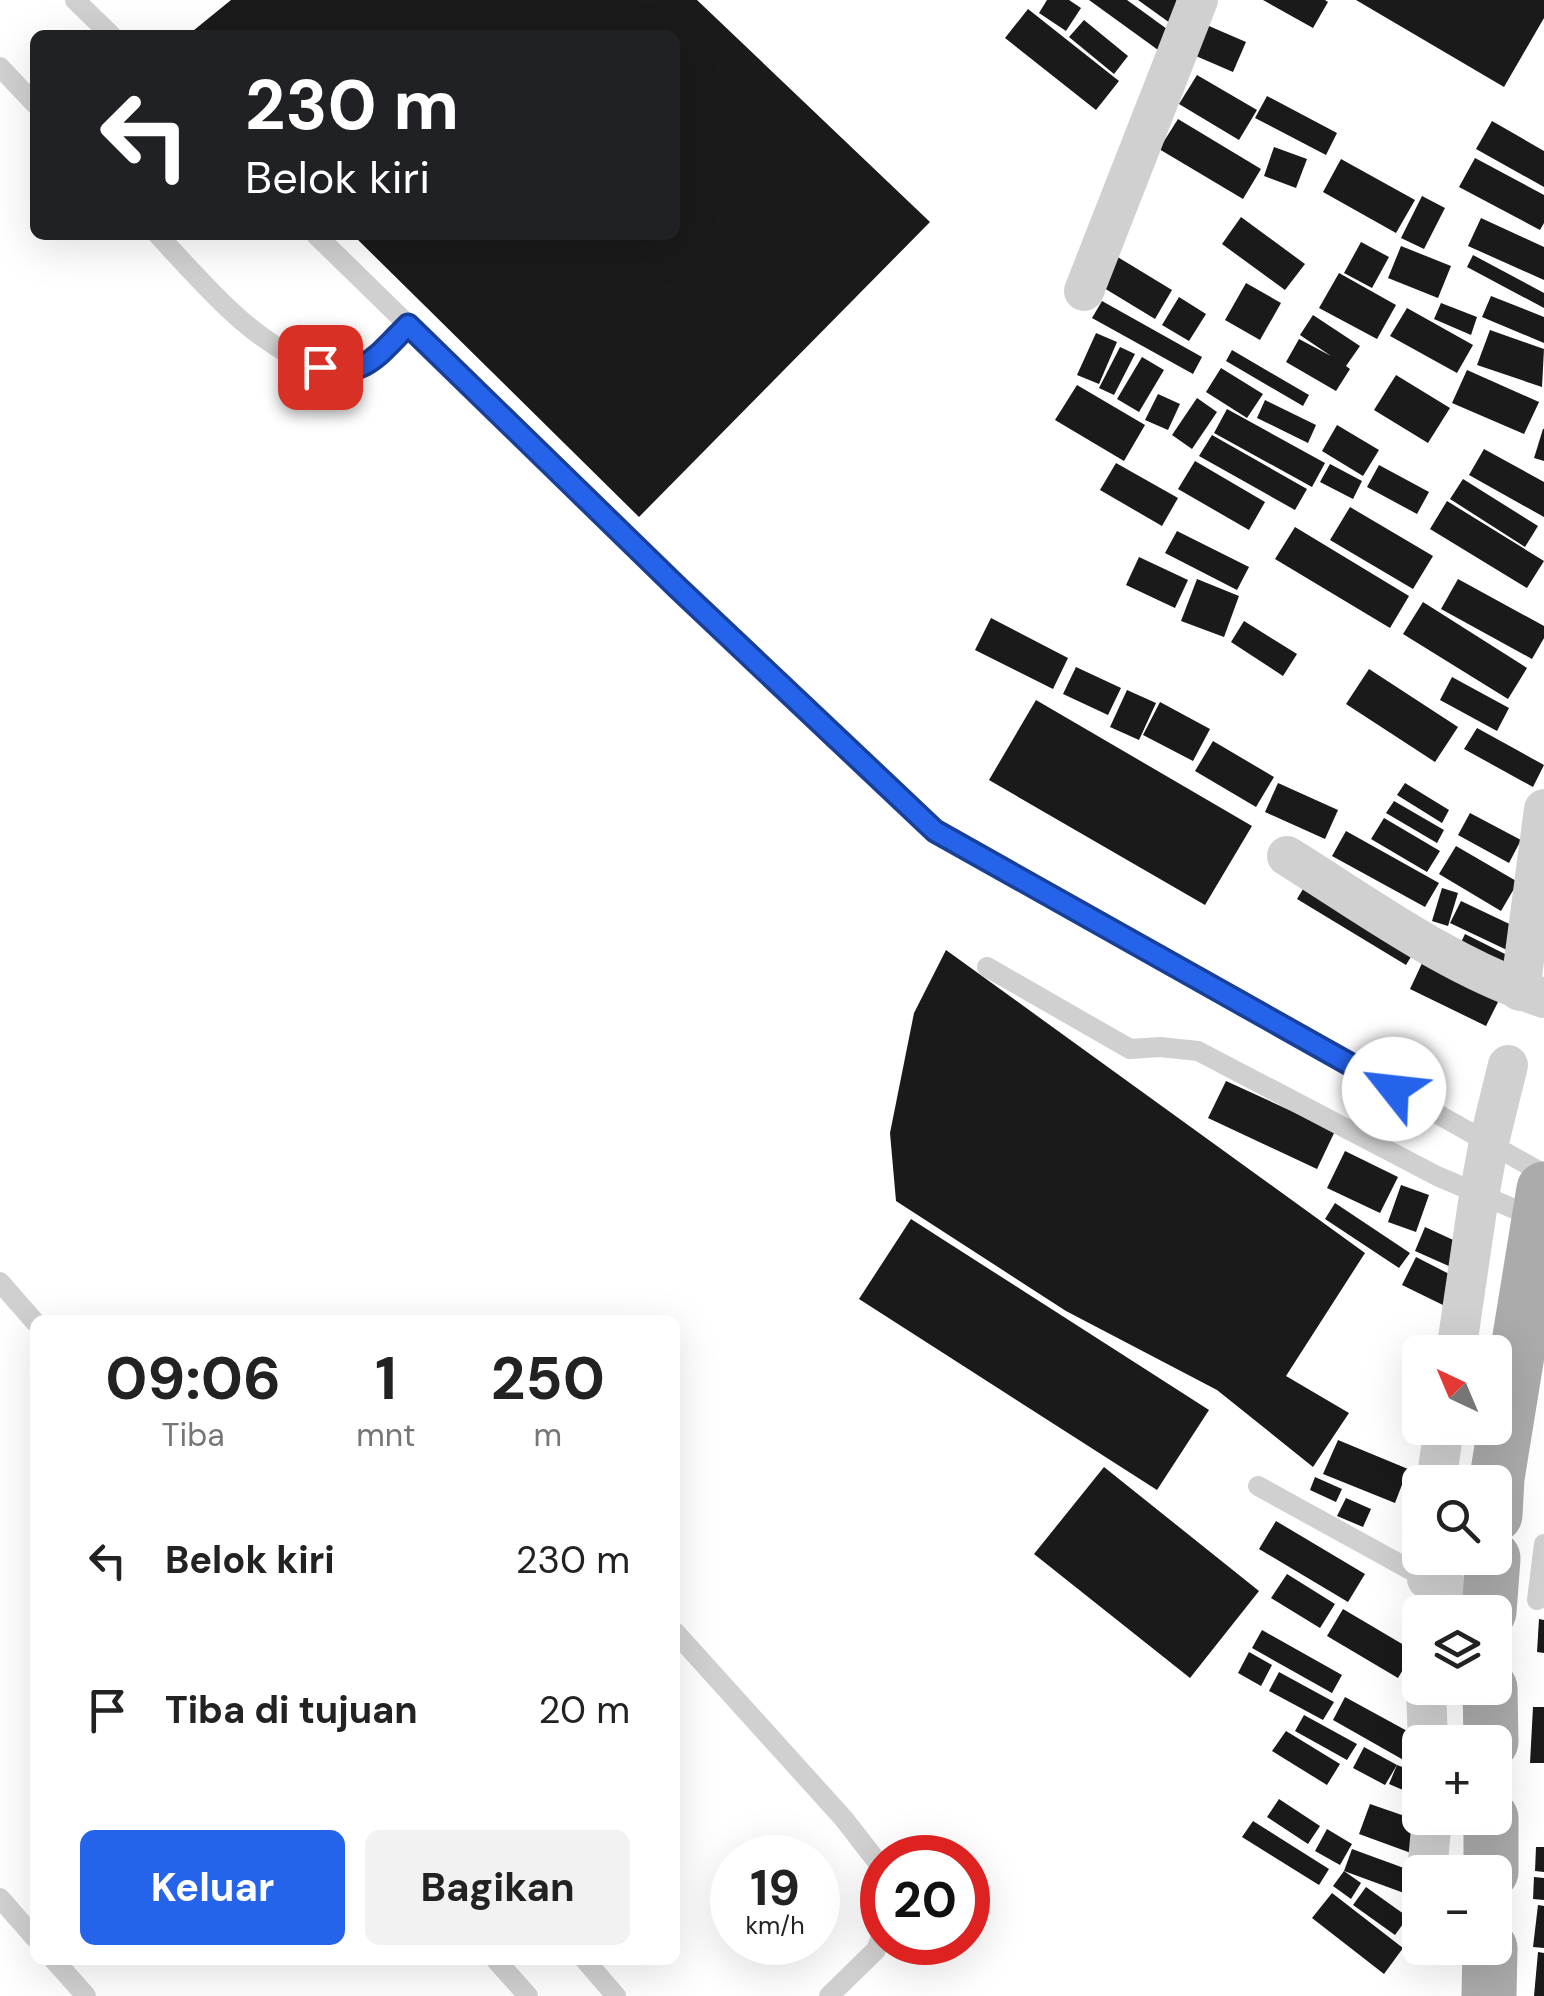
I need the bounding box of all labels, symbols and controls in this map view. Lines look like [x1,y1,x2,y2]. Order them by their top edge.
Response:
text: 230 m [245,60,459,151]
icon: left [80,70,210,200]
text: Belok kiri [245,148,430,207]
pin [278,325,363,410]
icon: arrive [293,340,348,395]
position arrow [1342,1037,1446,1141]
north arrow [1402,1335,1512,1445]
map controls [1402,1335,1512,1965]
text: 09:06 [105,1339,281,1418]
text: 1 [375,1339,397,1418]
text: 250 [491,1339,605,1418]
text: Tiba [162,1414,225,1456]
text: mnt [356,1414,416,1456]
text: m [534,1414,562,1456]
button: search [1402,1465,1512,1575]
icon: left [80,1533,135,1588]
text: Belok kiri [165,1535,335,1585]
text: 230 m [516,1535,630,1585]
button: layers [1402,1595,1512,1705]
icon: arrive [80,1683,135,1738]
text: Tiba di tujuan [165,1685,418,1735]
text: 20 m [539,1685,630,1735]
button: + [1402,1725,1512,1835]
button: Keluar [80,1830,345,1945]
button: Bagikan [365,1830,630,1945]
speed limit sign: 20 [860,1835,990,1965]
text: 19 [750,1855,800,1921]
button: − [1402,1855,1512,1965]
text: km/h [745,1909,805,1942]

